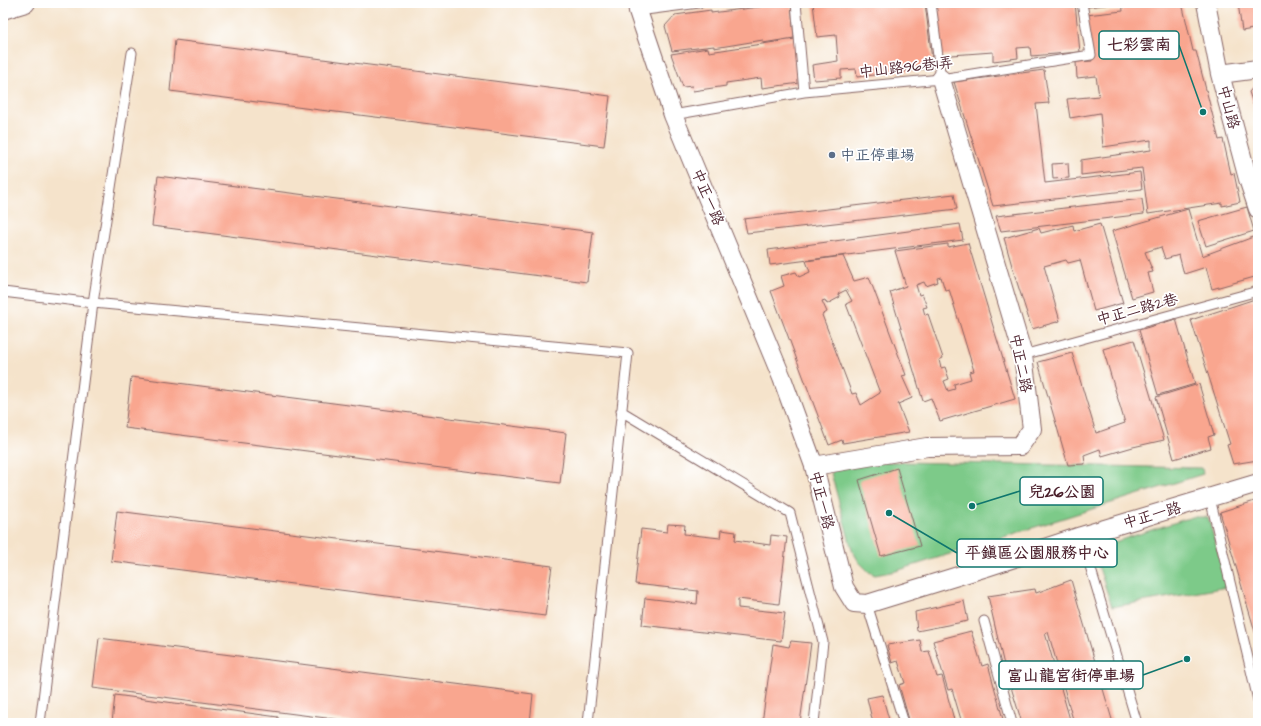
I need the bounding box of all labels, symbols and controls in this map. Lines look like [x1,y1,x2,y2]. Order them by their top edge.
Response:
callout: 七彩雲南 [1099,31,1179,59]
text: 七彩雲南 [1107,34,1171,56]
street label: 中山路96巷1弄 [858,52,954,83]
street label: 中山路 [1213,83,1244,132]
place label: 中正停車場 [840,145,915,166]
marker: 中正停車場 [827,150,837,160]
street label: 中正一路 [686,165,729,229]
street label: 中正二路2巷 [1094,289,1180,330]
street label: 中正二路 [1004,332,1037,395]
street label: 中正一路 [804,468,839,532]
callout: 兒26公園 [1020,477,1103,505]
text: 兒26公園 [1028,481,1096,503]
street label: 中正一路 [1120,497,1184,534]
callout: 平鎮區公園服務中心 [957,539,1117,567]
text: 平鎮區公園服務中心 [965,542,1109,564]
callout: 富山龍宮街停車場 [999,661,1143,689]
text: 富山龍宮街停車場 [1007,665,1135,687]

